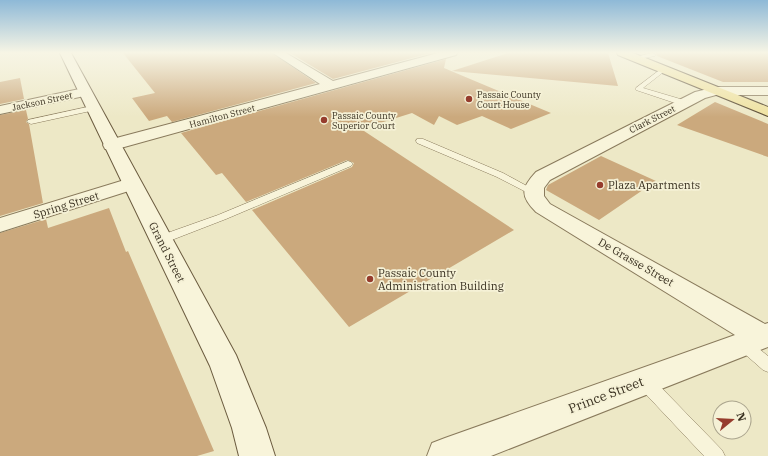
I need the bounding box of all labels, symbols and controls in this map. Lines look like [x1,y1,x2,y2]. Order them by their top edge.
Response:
street label: Jackson Street [11,89,73,113]
place label: Passaic County Court House [477,89,541,110]
marker: Passaic County Court House [464,94,474,104]
street label: Hamilton Street [188,102,256,130]
street label: Clark Street [627,103,677,135]
place label: Passaic County Superior Court [332,110,396,131]
marker: Passaic County Superior Court [319,115,329,125]
place label: Plaza Apartments [608,178,700,192]
marker: Plaza Apartments [595,180,605,190]
street label: Spring Street [31,188,101,222]
street label: Grand Street [146,219,188,285]
street label: De Grasse Street [596,235,676,289]
place label: Passaic County Administration Building [378,266,504,293]
marker: Passaic County Administration Building [365,274,375,284]
street label: Prince Street [566,373,646,417]
north arrow [712,400,752,440]
text: N [734,411,750,423]

